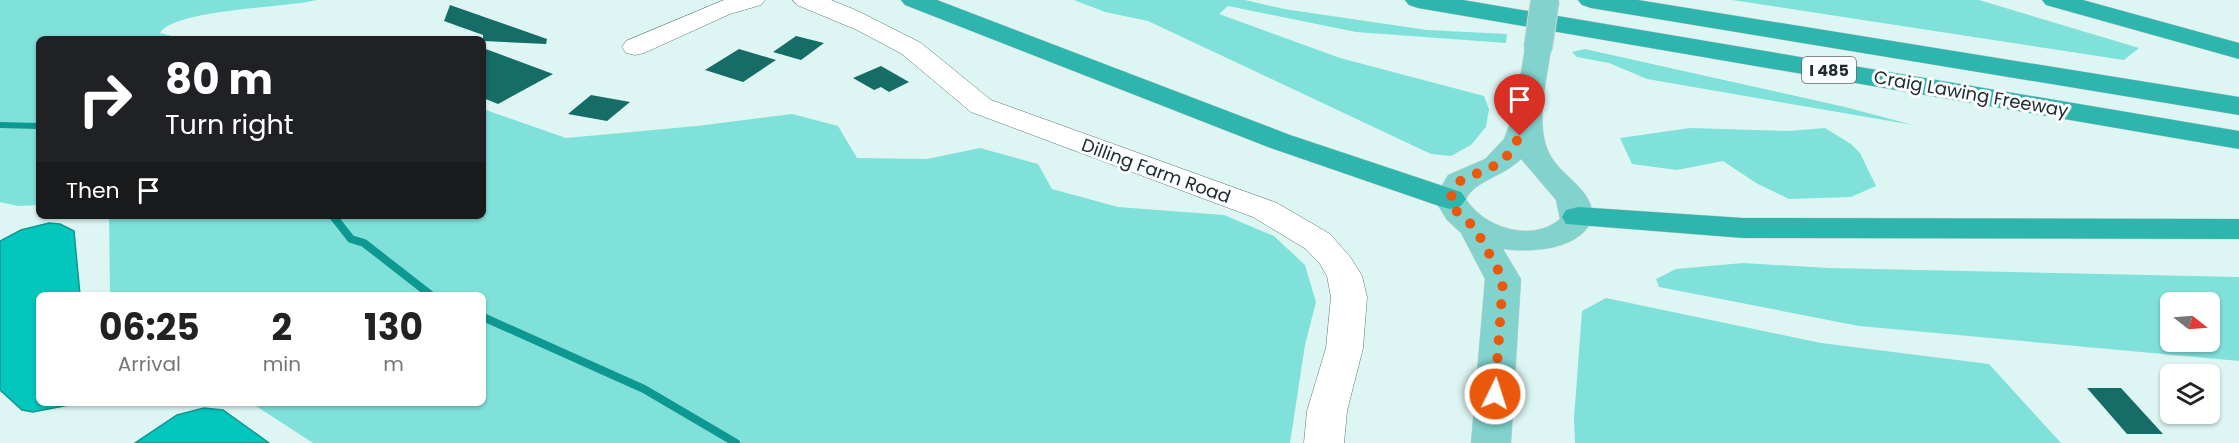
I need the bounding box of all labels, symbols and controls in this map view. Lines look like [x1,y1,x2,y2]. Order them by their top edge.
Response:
text: 80 m [165,50,273,109]
road number: I 485 [1802,57,1856,83]
icon: right [66,60,144,138]
street label: Craig Lawing Freeway [1872,64,2070,123]
pin [1494,74,1545,136]
icon: arrive [1503,83,1536,116]
text: Turn right [165,106,294,143]
street label: Dilling Farm Road [1078,132,1234,209]
icon: arrive [132,174,165,207]
text: Then [66,175,120,206]
north arrow [2160,292,2220,352]
map controls [2160,292,2220,424]
text: 06:25 [99,302,200,353]
text: 2 [272,302,292,353]
text: 130 [364,302,423,353]
text: Arrival [118,350,181,378]
text: min [263,350,301,378]
text: m [383,350,404,378]
position arrow [1463,362,1527,426]
button: layers [2160,364,2220,424]

